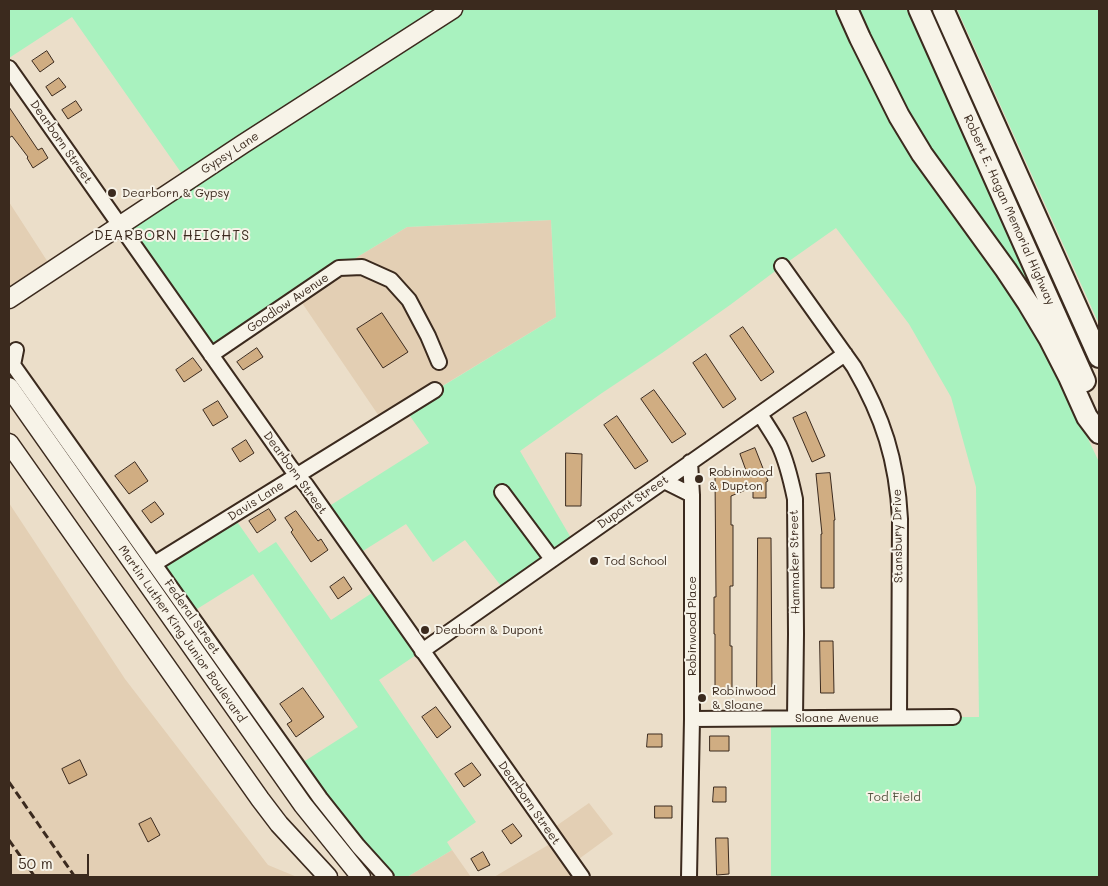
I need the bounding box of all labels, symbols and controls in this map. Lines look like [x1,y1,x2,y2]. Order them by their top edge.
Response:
street label: Dearborn Street [27,97,95,187]
street label: Robert E. Hagan Memorial Highway [960,113,1058,307]
street label: Gypsy Lane [198,129,262,177]
place label: Dearborn & Gypsy [122,186,230,200]
marker: Dearborn & Gypsy [106,187,118,199]
district label: DEARBORN HEIGHTS [92,228,252,244]
street label: Goodlow Avenue [244,270,332,336]
street label: Dearborn Street [260,429,330,517]
place label: Robinwood & Dupton [709,465,773,493]
street label: Dupont Street [595,472,671,532]
marker: Robinwood & Dupton [693,473,705,485]
street label: Davis Lane [225,478,287,524]
street label: Stansbury Drive [890,489,906,583]
street label: Hammaker Street [787,510,803,614]
street label: Martin Luther King Junior Boulevard [115,543,249,725]
place label: Tod School [604,554,667,568]
marker: Tod School [588,555,600,567]
street label: Robinwood Place [685,576,699,676]
street label: Federal Street [161,577,223,657]
place label: Deaborn & Dupont [435,623,543,637]
marker: Deaborn & Dupont [419,624,431,636]
place label: Robinwood & Sloane [712,684,776,712]
marker: Robinwood & Sloane [696,692,708,704]
street label: Sloane Avenue [795,711,879,725]
street label: Dearborn Street [495,758,563,848]
park label: Tod Field [867,790,921,804]
scale bar [12,844,91,876]
text: 50 m [18,853,53,873]

